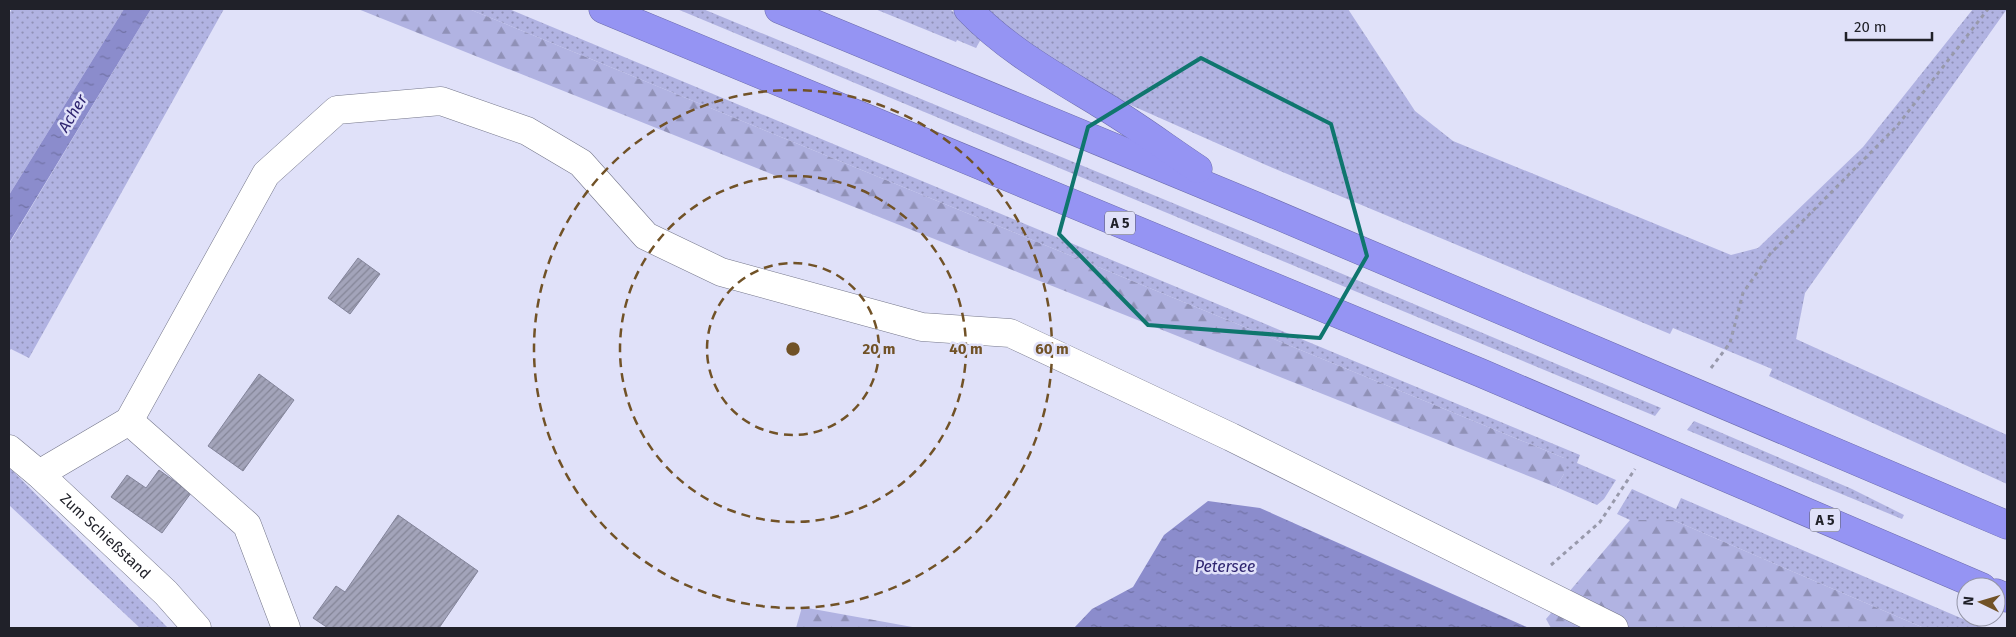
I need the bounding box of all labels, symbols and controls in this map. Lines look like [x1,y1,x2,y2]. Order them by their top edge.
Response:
scale bar [1846,10,1932,42]
text: 20 m [1854,18,1887,36]
water label: Acher [53,90,91,136]
road number: A 5 [1105,212,1135,234]
centre of rings [784,340,802,358]
text: 20 m [863,340,895,358]
text: 40 m [949,340,983,358]
text: 60 m [1035,340,1069,358]
street label: Zum Schießstand [57,490,154,583]
road number: A 5 [1810,508,1840,532]
water label: Petersee [1195,557,1255,576]
north arrow [1956,577,2006,627]
text: N [1960,596,1977,606]

